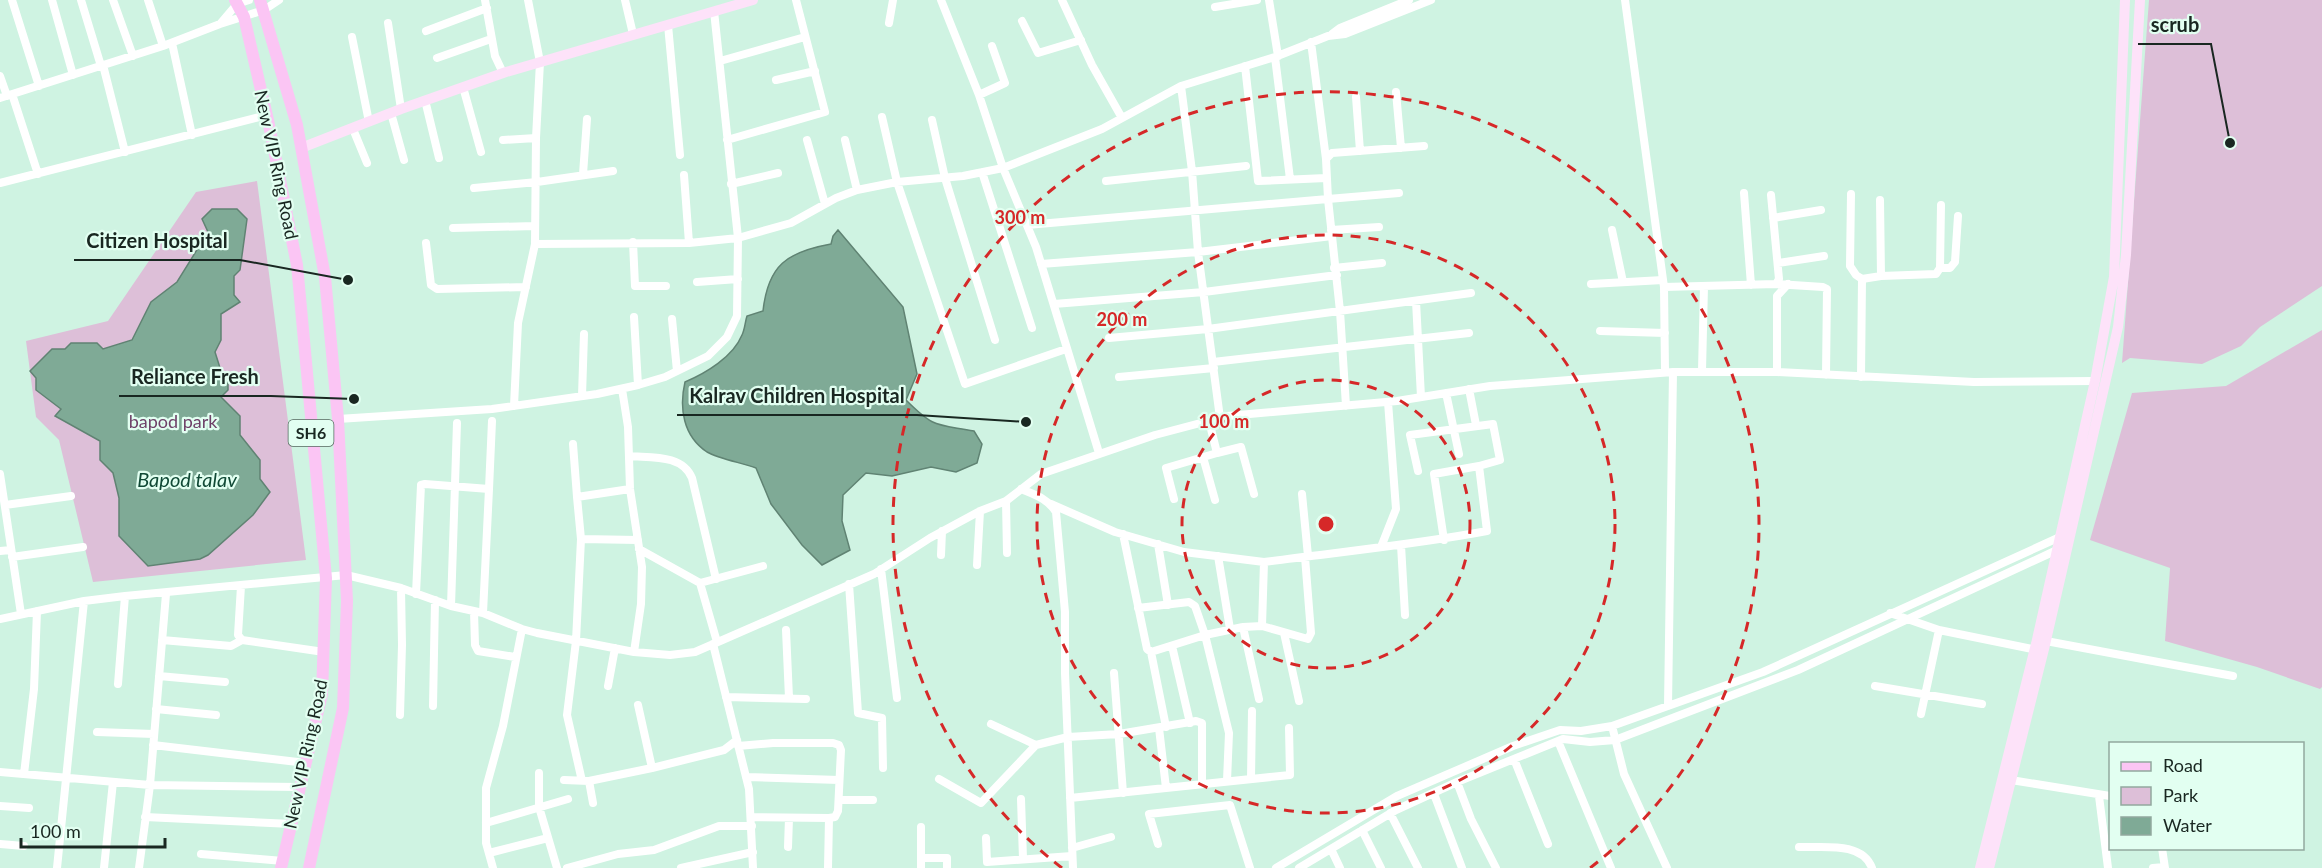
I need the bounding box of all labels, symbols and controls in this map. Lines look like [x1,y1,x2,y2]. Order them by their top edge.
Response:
callout: scrub [2138,6,2211,44]
text: scrub [2151,12,2199,36]
street label: New VIP Ring Road [250,88,304,242]
text: 300 m [995,206,1045,228]
callout: Citizen Hospital [74,222,240,260]
text: Citizen Hospital [86,228,228,252]
text: 200 m [1097,308,1147,330]
callout: Reliance Fresh [119,358,271,396]
text: Reliance Fresh [131,364,259,388]
callout: Kalrav Children Hospital [677,377,917,415]
text: Kalrav Children Hospital [689,383,905,407]
park label: bapod park [129,410,218,432]
text: 100 m [1199,410,1249,432]
road number: SH6 [288,420,334,446]
water label: Bapod talav [137,467,237,491]
centre of rings [1316,514,1336,534]
street label: New VIP Ring Road [278,677,332,831]
legend [2109,742,2304,850]
text: Road [2163,754,2203,776]
text: Park [2163,784,2199,806]
scale bar [21,811,165,849]
text: Water [2163,814,2212,836]
text: 100 m [30,820,81,842]

